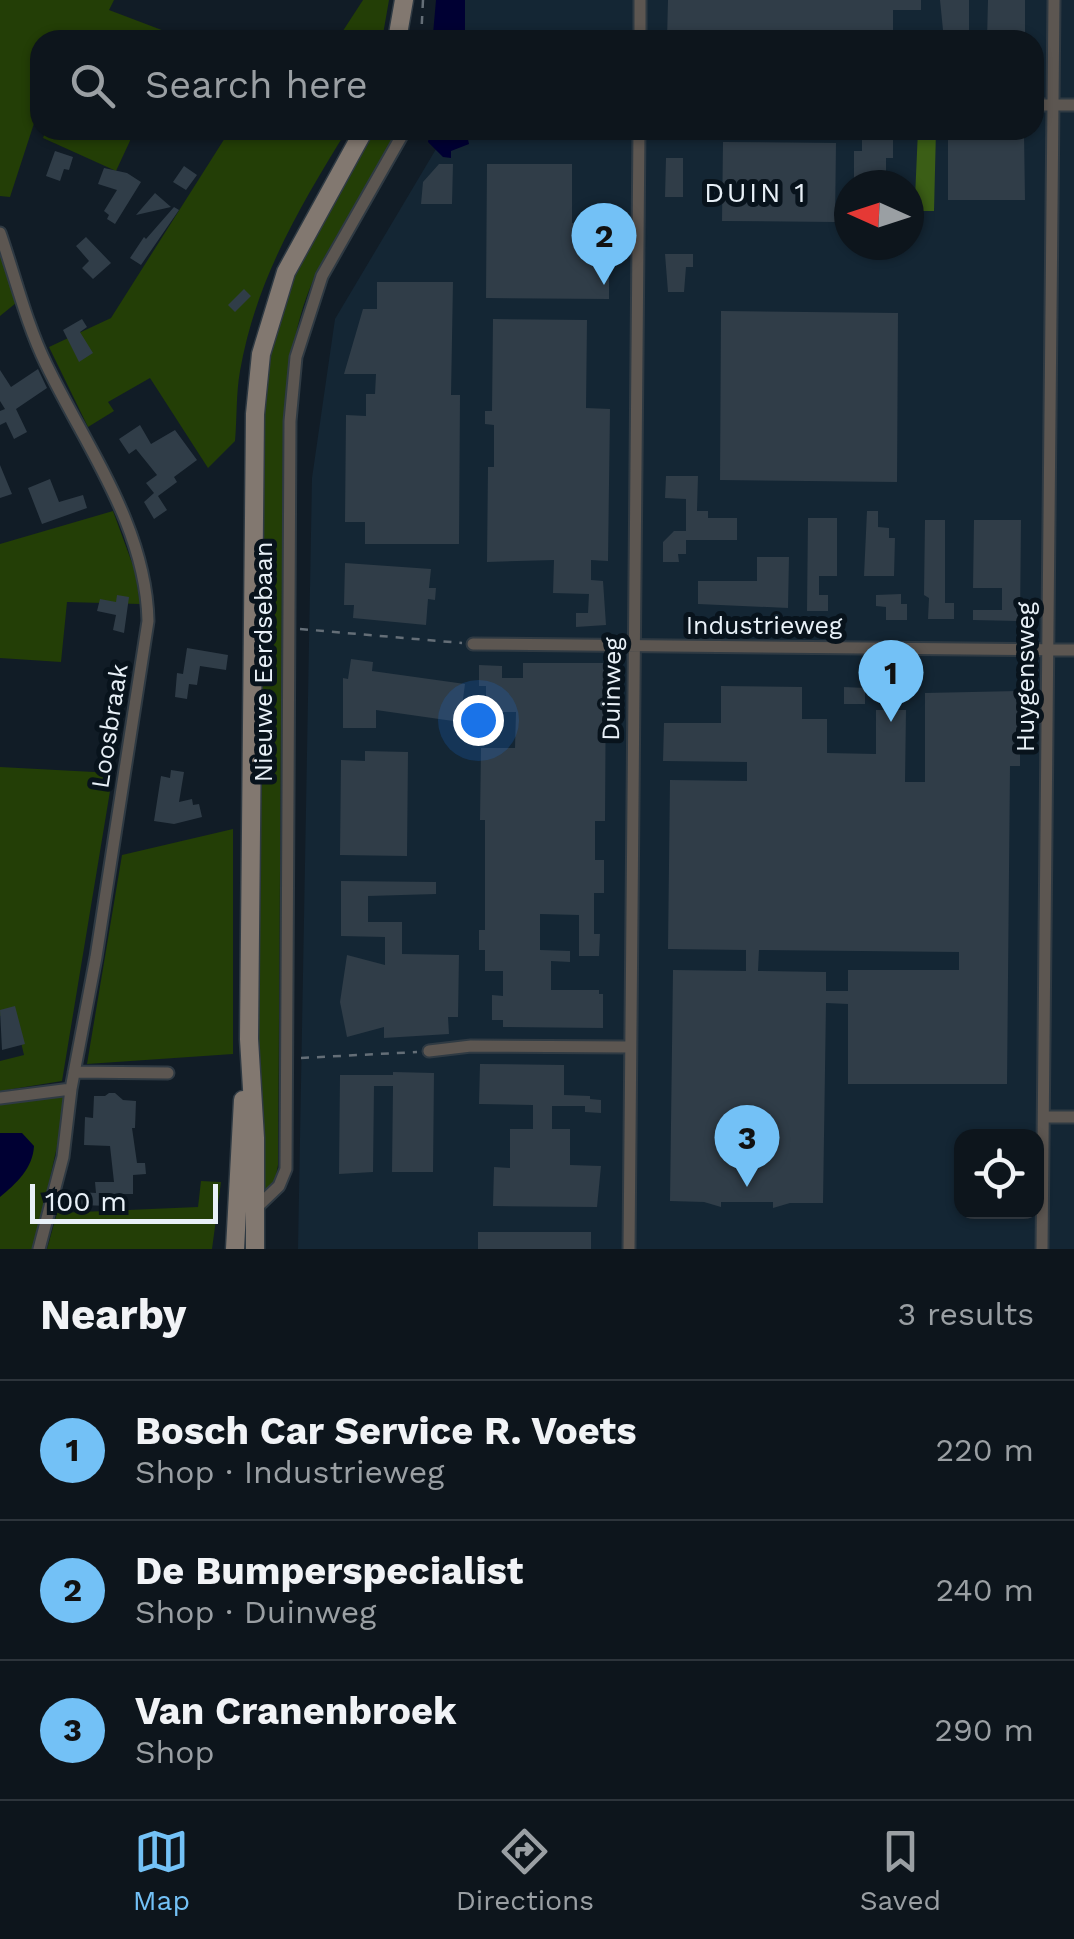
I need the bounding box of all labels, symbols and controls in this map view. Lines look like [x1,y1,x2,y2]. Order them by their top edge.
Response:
search box [30,30,1044,140]
icon: search [65,58,120,113]
text: Search here [145,63,368,107]
north arrow [834,170,924,260]
district label: DUIN 1 [704,176,808,209]
pin: 2 [572,202,636,285]
street label: Nieuwe Eerdsebaan [249,542,278,782]
street label: Huygensweg [1011,601,1040,752]
street label: Industrieweg [686,611,843,640]
street label: Duinweg [596,636,627,741]
pin: 1 [858,640,924,722]
street label: Loosbraak [85,662,134,790]
your location [453,695,504,746]
pin: 3 [714,1104,780,1187]
map controls [954,1129,1044,1219]
button: locate [954,1129,1044,1219]
scale bar [30,1179,218,1224]
text: 100 m [45,1185,127,1218]
text: Nearby [40,1290,187,1339]
text: 3 results [897,1295,1034,1333]
text: Bosch Car Service R. Voets [135,1409,636,1453]
text: 1 [66,1431,79,1469]
text: 220 m [935,1431,1034,1469]
text: Shop · Industrieweg [135,1453,444,1491]
text: De Bumperspecialist [135,1549,523,1593]
text: 2 [63,1571,82,1609]
text: 240 m [935,1571,1034,1609]
text: Shop · Duinweg [135,1593,376,1631]
text: Van Cranenbroek [135,1689,457,1733]
text: 3 [63,1711,82,1749]
text: 290 m [934,1711,1034,1749]
text: Shop [135,1733,215,1771]
tab: Map [133,1824,190,1917]
tab: Directions [456,1824,594,1917]
tab: Saved [860,1824,941,1917]

